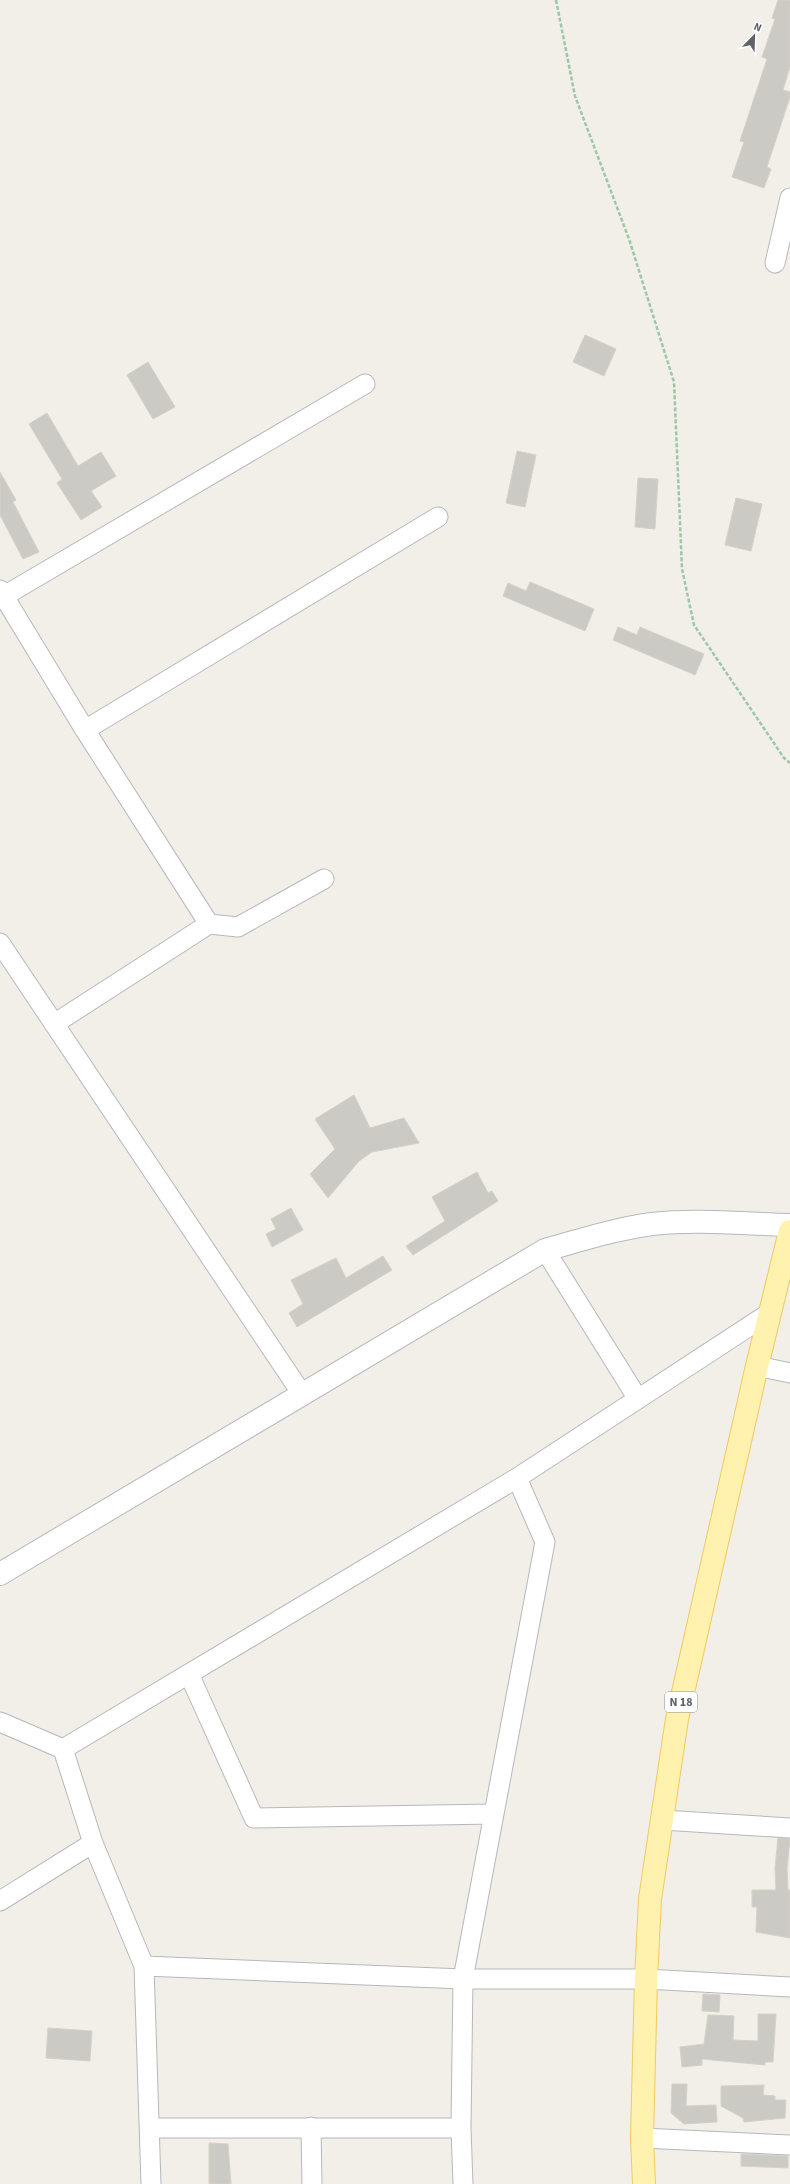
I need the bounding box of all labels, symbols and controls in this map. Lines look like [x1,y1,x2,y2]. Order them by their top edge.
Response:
north arrow [734,16,774,56]
text: N [751,19,764,36]
road number: N 18 [665,1692,697,1712]

